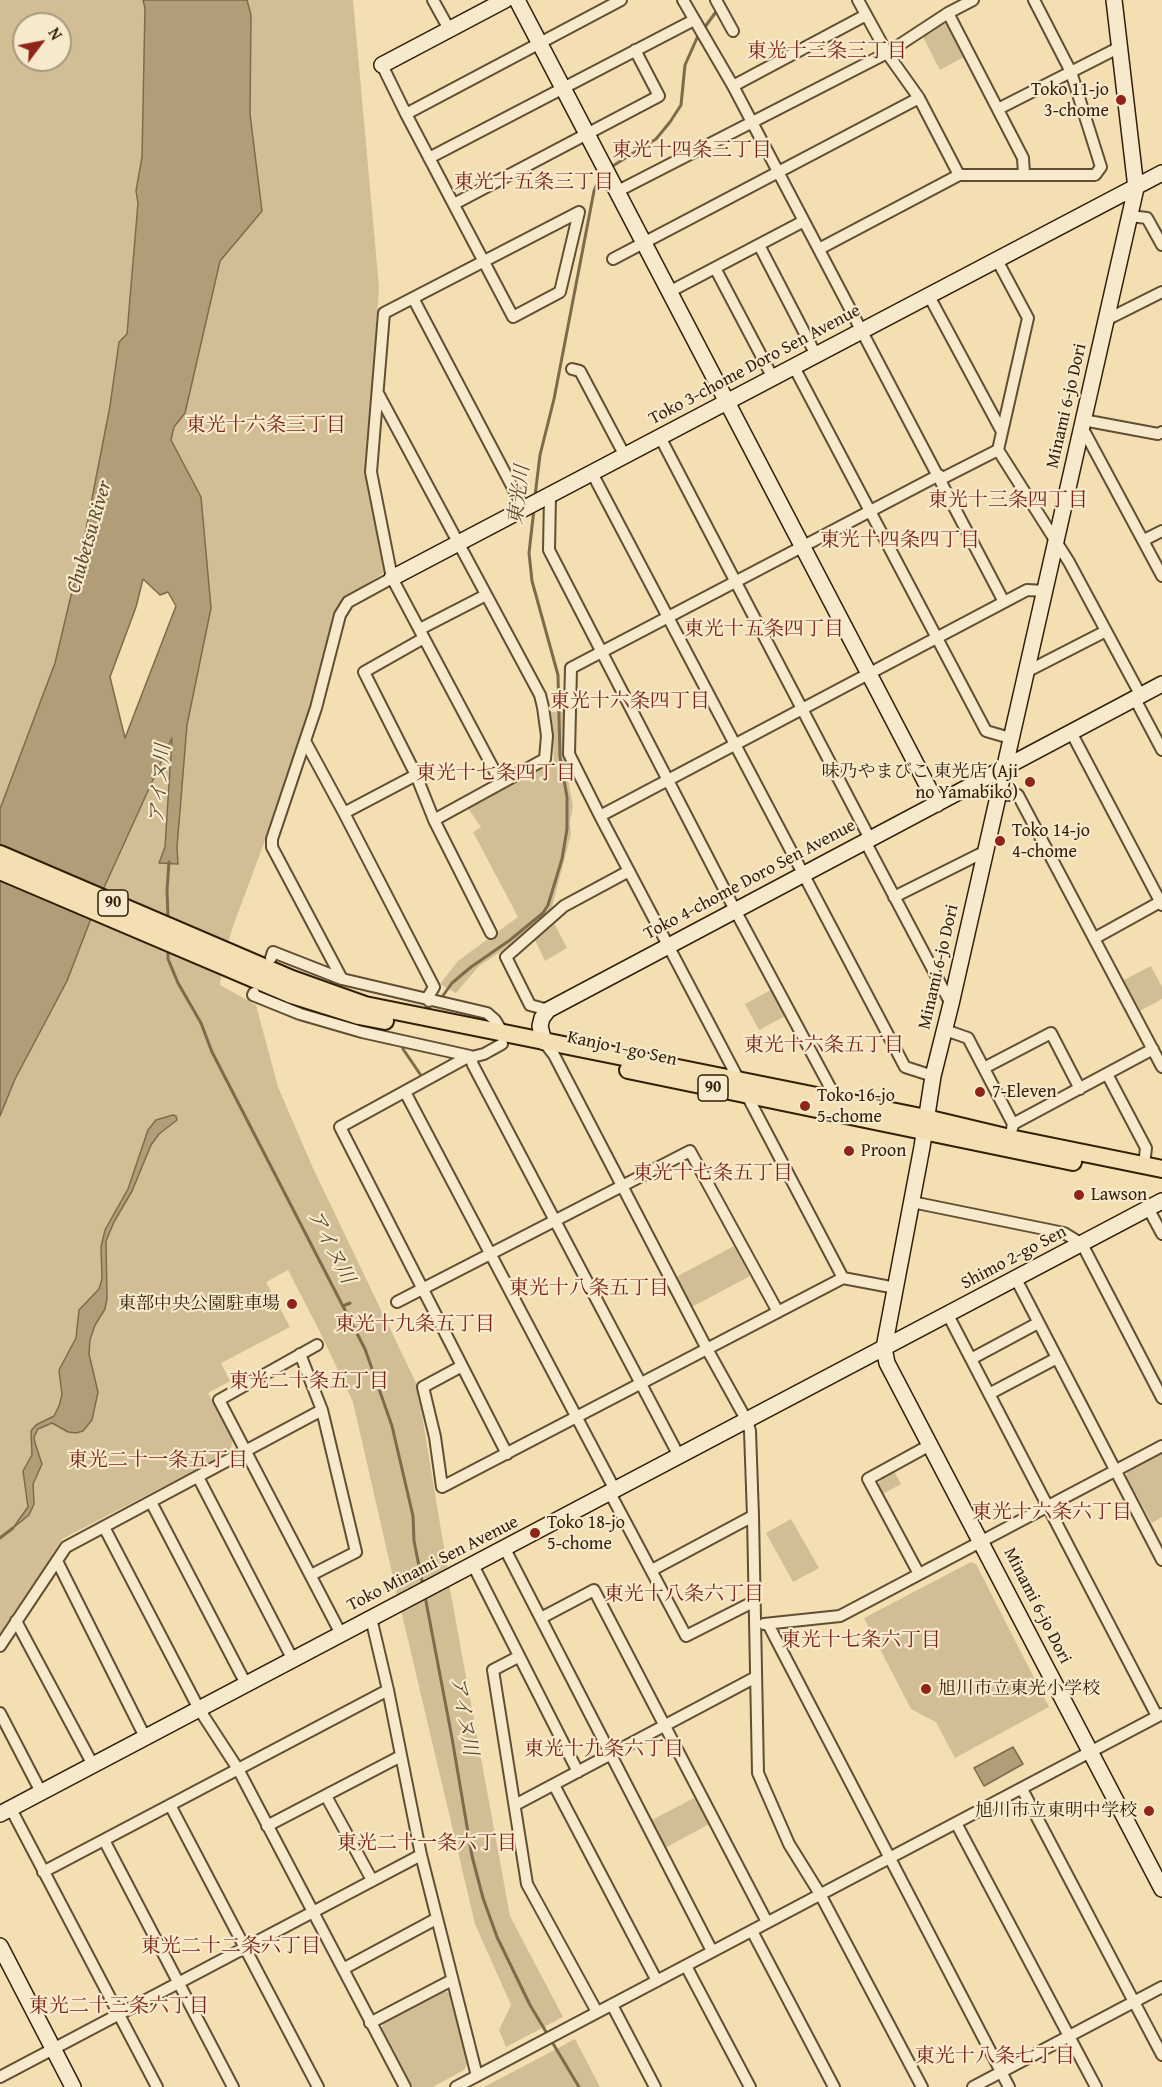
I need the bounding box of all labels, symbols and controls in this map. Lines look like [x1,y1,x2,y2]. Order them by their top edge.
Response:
north arrow [12,12,72,72]
text: N [43,23,69,44]
district label: 東光十三条三丁目 [747,40,907,64]
place label: Toko 11-jo 3-chome [1031,79,1109,122]
marker: Toko 11-jo 3-chome [1114,93,1128,107]
district label: 東光十四条三丁目 [612,139,772,163]
district label: 東光十五条三丁目 [454,171,614,195]
street label: Toko 3-chome Doro Sen Avenue [646,300,864,430]
street label: Minami 6-jo Dori [1042,341,1092,471]
district label: 東光十六条三丁目 [186,414,346,438]
water label: 東光川 [504,464,536,526]
water label: Chubetsu River [62,478,118,596]
district label: 東光十三条四丁目 [928,489,1088,513]
district label: 東光十四条四丁目 [820,529,980,553]
district label: 東光十五条四丁目 [684,618,844,642]
district label: 東光十六条四丁目 [550,690,710,714]
water label: アイヌ川 [146,743,176,825]
place label: 味乃やまびこ 東光店 (Aji no Yamabiko) [821,761,1018,804]
district label: 東光十七条四丁目 [416,762,576,786]
marker: 味乃やまびこ 東光店 (Aji no Yamabiko) [1023,775,1037,789]
street label: Toko 4-chome Doro Sen Avenue [641,815,859,945]
place label: Toko 14-jo 4-chome [1012,820,1090,862]
marker: Toko 14-jo 4-chome [993,834,1007,848]
road number: 90 [98,890,128,916]
street label: Minami 6-jo Dori [914,902,964,1032]
street label: Kanjo 1-go Sen [565,1027,679,1071]
district label: 東光十六条五丁目 [744,1034,904,1058]
road number: 90 [698,1075,728,1101]
place label: 7-Eleven [992,1081,1057,1103]
place label: Toko 16-jo 5-chome [817,1085,895,1128]
marker: 7-Eleven [973,1085,987,1099]
marker: Toko 16-jo 5-chome [798,1099,812,1113]
place label: Proon [861,1140,906,1162]
marker: Proon [842,1144,856,1158]
district label: 東光十七条五丁目 [633,1162,793,1186]
place label: Lawson [1091,1184,1147,1206]
marker: Lawson [1072,1188,1086,1202]
water label: アイヌ川 [301,1206,359,1288]
street label: Shimo 2-go Sen [958,1221,1070,1295]
district label: 東光十八条五丁目 [509,1277,669,1301]
place label: 東部中央公園駐車場 [118,1293,280,1315]
marker: 東部中央公園駐車場 [285,1297,299,1311]
district label: 東光十九条五丁目 [335,1313,495,1337]
district label: 東光二十条五丁目 [229,1370,389,1394]
district label: 東光二十一条五丁目 [68,1449,248,1473]
district label: 東光十六条六丁目 [972,1501,1132,1525]
street label: Toko Minami Sen Avenue [344,1511,522,1617]
place label: Toko 18-jo 5-chome [547,1512,625,1555]
marker: Toko 18-jo 5-chome [528,1526,542,1540]
street label: Minami 6-jo Dori [998,1544,1076,1668]
district label: 東光十八条六丁目 [604,1583,764,1607]
district label: 東光十七条六丁目 [781,1629,941,1653]
water label: アイヌ川 [444,1675,482,1757]
place label: 旭川市立東光小学校 [938,1678,1100,1700]
marker: 旭川市立東光小学校 [919,1682,933,1696]
district label: 東光十九条六丁目 [524,1738,684,1762]
place label: 旭川市立東明中学校 [975,1800,1137,1822]
marker: 旭川市立東明中学校 [1142,1804,1156,1818]
district label: 東光二十一条六丁目 [337,1832,517,1856]
district label: 東光二十二条六丁目 [141,1935,321,1959]
district label: 東光二十三条六丁目 [29,1995,209,2019]
district label: 東光十八条七丁目 [915,2045,1075,2069]

